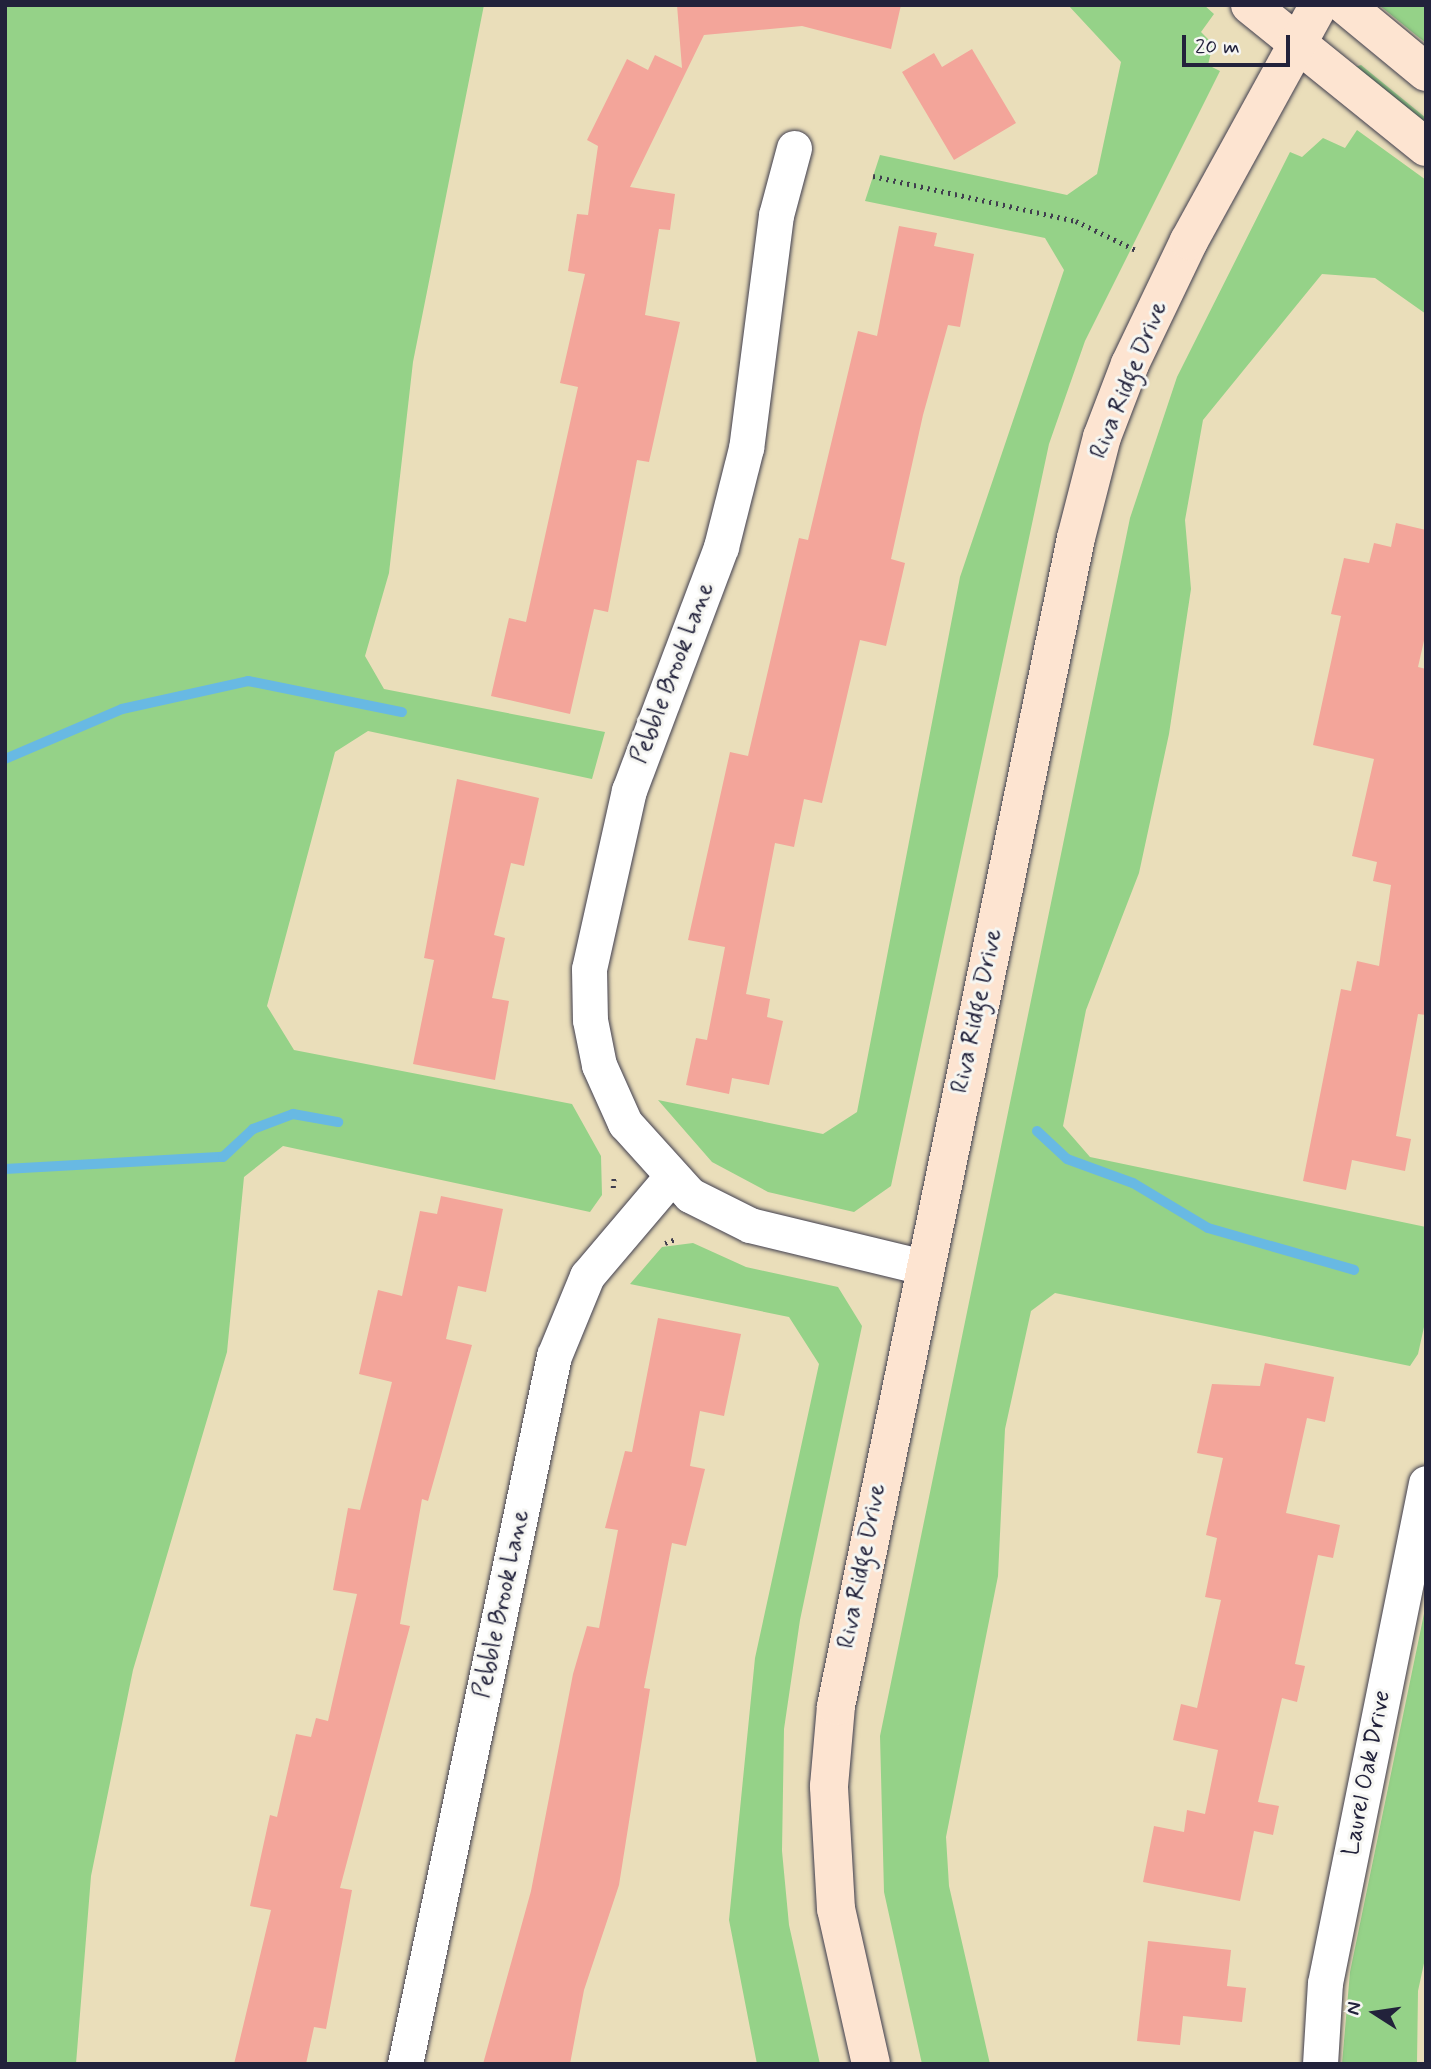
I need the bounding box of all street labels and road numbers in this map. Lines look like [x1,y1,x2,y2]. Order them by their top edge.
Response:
street label: Riva Ridge Drive [1085,299,1173,461]
street label: Pebble Brook Lane [626,579,720,767]
street label: Riva Ridge Drive [946,928,1008,1094]
street label: Riva Ridge Drive [832,1483,892,1649]
street label: Pebble Brook Lane [468,1508,536,1700]
street label: Laurel Oak Drive [1337,1689,1397,1857]

